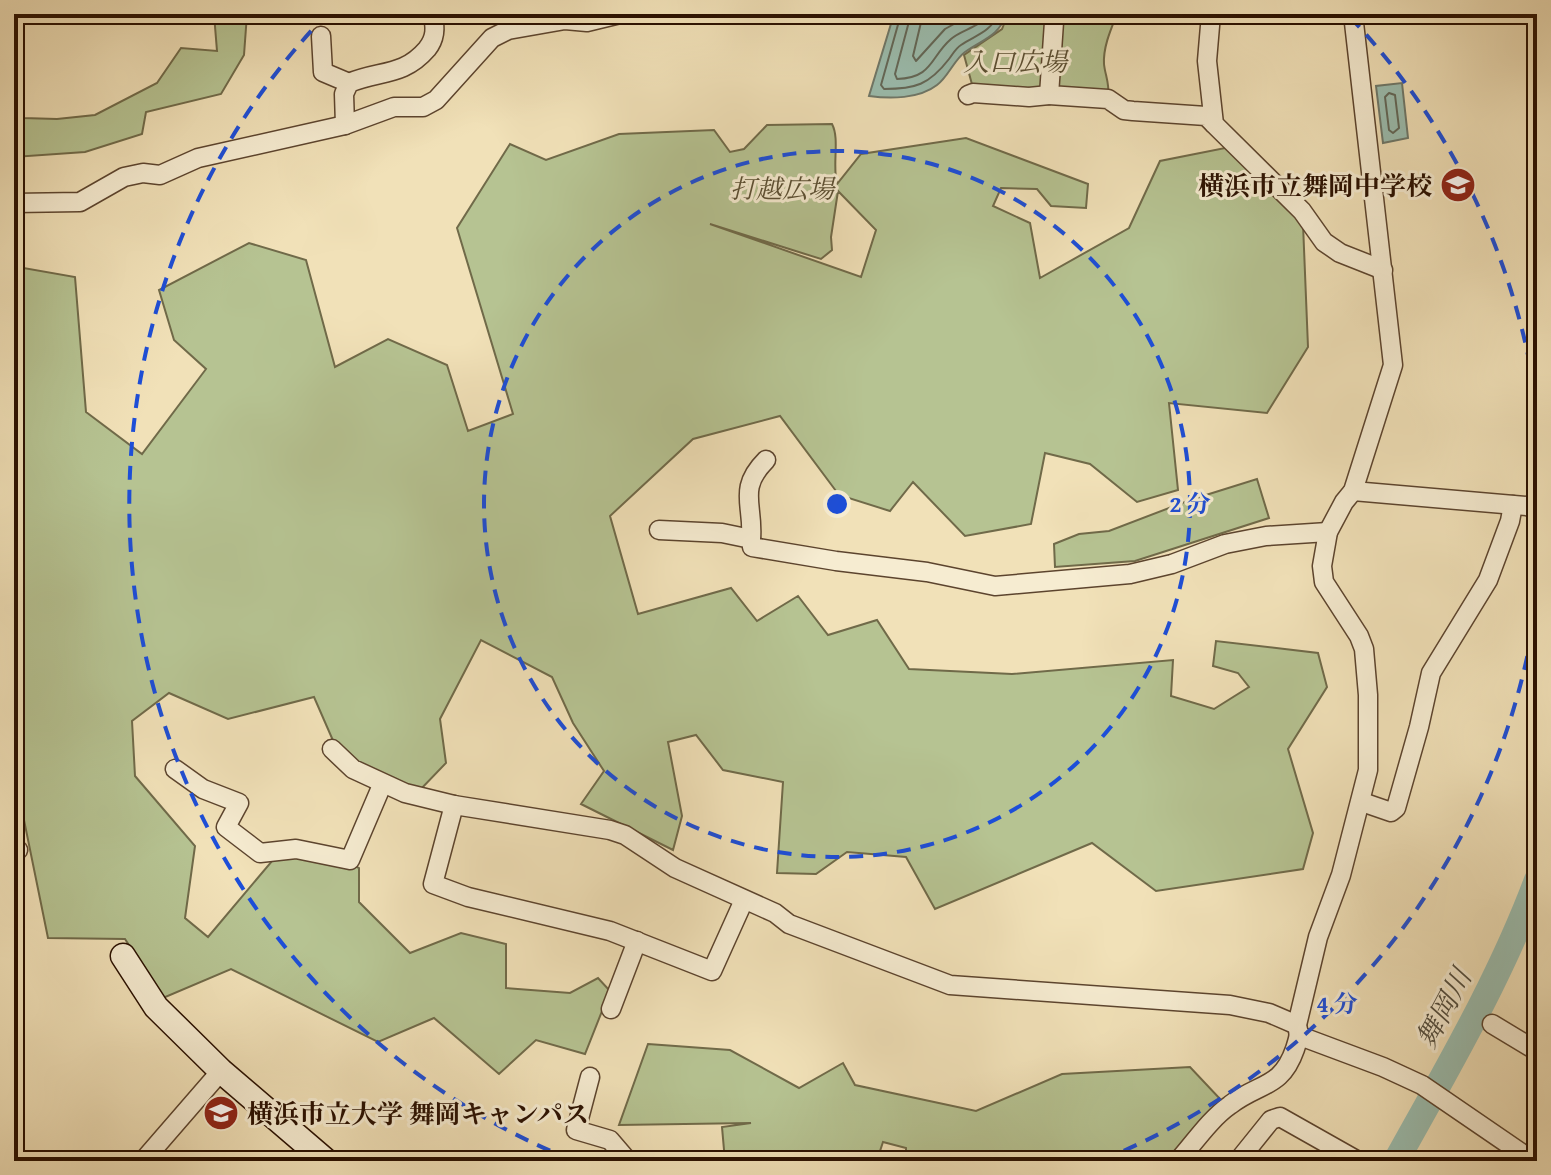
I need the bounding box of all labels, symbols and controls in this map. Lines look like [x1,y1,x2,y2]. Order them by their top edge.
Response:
park label: 入口広場 [963,42,1069,81]
place label: 横浜市立舞岡中学校 [1198,166,1432,205]
school or university icon: 横浜市立舞岡中学校 [1439,166,1477,204]
park label: 打越広場 [730,169,836,208]
text: 2 分 [1169,486,1211,521]
centre of rings [823,490,851,518]
water label: 舞岡川 [1405,959,1482,1055]
text: 4 分 [1316,986,1358,1021]
school or university icon: 横浜市立大学 舞岡キャンパス [202,1094,240,1132]
place label: 横浜市立大学 舞岡キャンパス [247,1094,589,1133]

